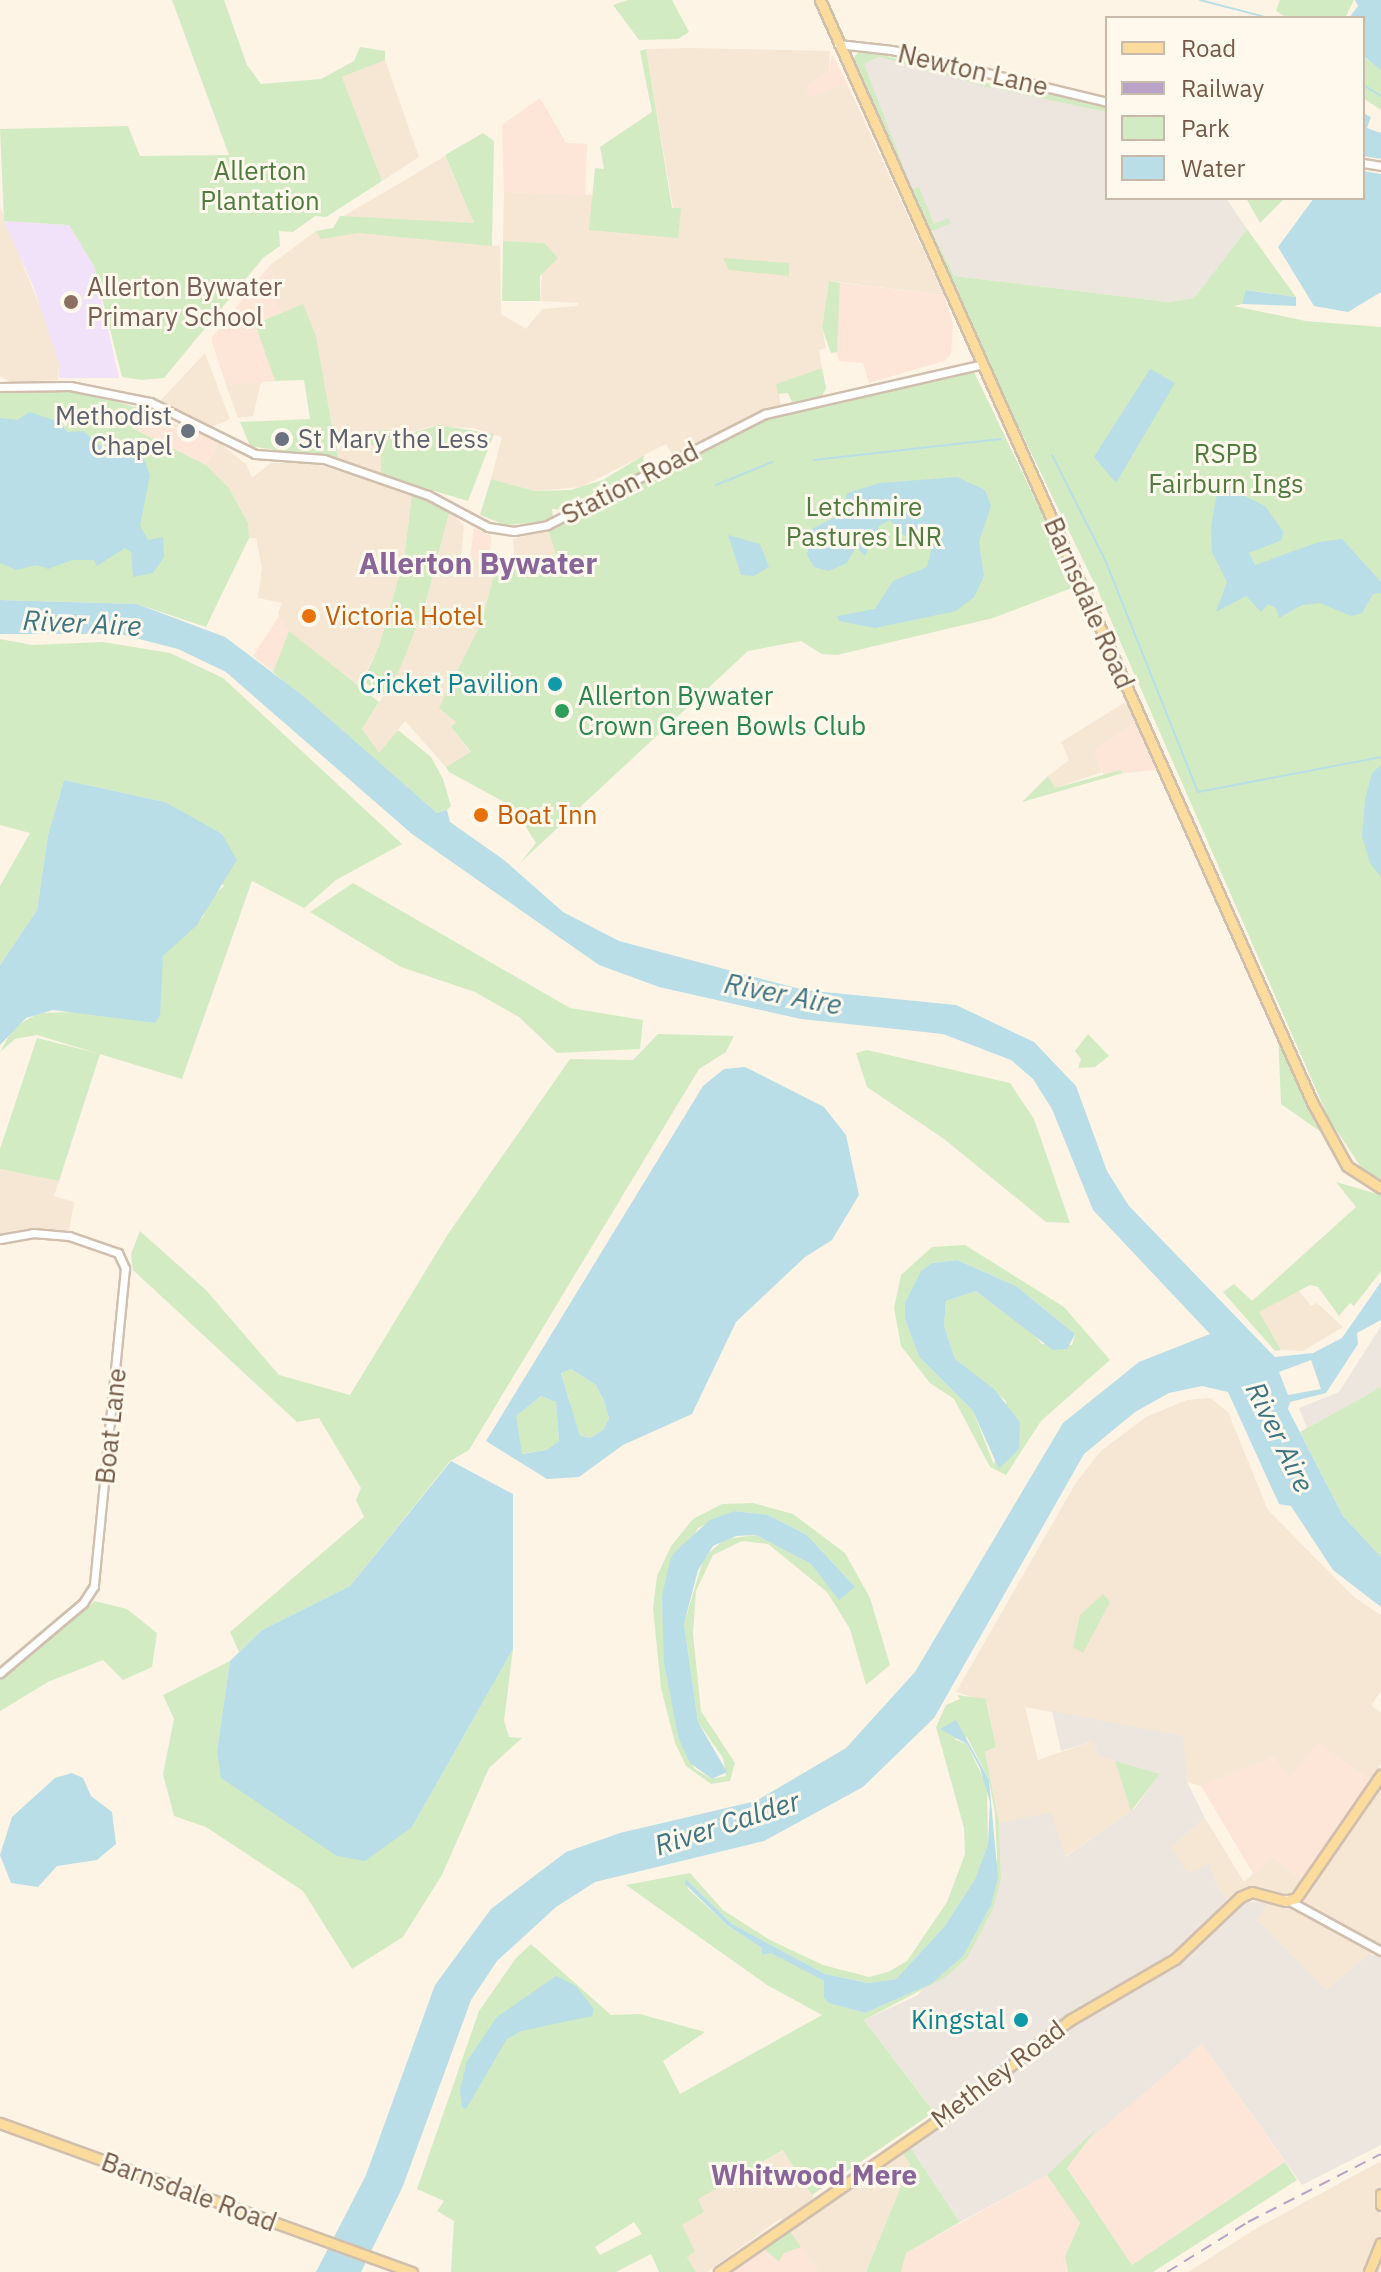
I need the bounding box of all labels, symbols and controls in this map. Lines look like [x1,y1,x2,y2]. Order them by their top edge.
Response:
legend [1105,16,1365,200]
text: Road [1181,32,1236,64]
street label: Newton Lane [895,38,1051,102]
text: Railway [1181,72,1264,104]
text: Park [1181,112,1230,144]
text: Water [1181,152,1245,184]
park label: Allerton Plantation [200,155,320,216]
place label: Allerton Bywater Primary School [87,271,282,332]
marker: Allerton Bywater Primary School [62,293,80,311]
place label: Methodist Chapel [55,400,172,462]
marker: Methodist Chapel [179,422,197,440]
place label: St Mary the Less [298,423,489,455]
marker: St Mary the Less [273,430,291,448]
street label: Station Road [557,435,703,531]
park label: RSPB Fairburn Ings [1148,438,1304,500]
park label: Letchmire Pastures LNR [786,491,942,552]
street label: Barnsdale Road [1037,513,1141,693]
district label: Allerton Bywater [359,545,597,581]
place label: Victoria Hotel [325,600,483,632]
water label: River Aire [22,603,142,643]
marker: Victoria Hotel [300,607,318,625]
place label: Cricket Pavilion [360,668,539,700]
marker: Cricket Pavilion [546,675,564,693]
place label: Allerton Bywater Crown Green Bowls Club [578,680,866,742]
marker: Allerton Bywater Crown Green Bowls Club [553,702,571,720]
place label: Boat Inn [497,799,598,831]
marker: Boat Inn [472,806,490,824]
water label: River Aire [722,966,844,1022]
street label: Boat Lane [89,1366,133,1486]
water label: River Aire [1239,1376,1321,1498]
water label: River Calder [650,1784,804,1862]
place label: Kingstal [911,2004,1005,2036]
marker: Kingstal [1012,2011,1030,2029]
street label: Methley Road [925,2014,1071,2134]
street label: Barnsdale Road [97,2146,281,2238]
district label: Whitwood Mere [711,2158,917,2192]

